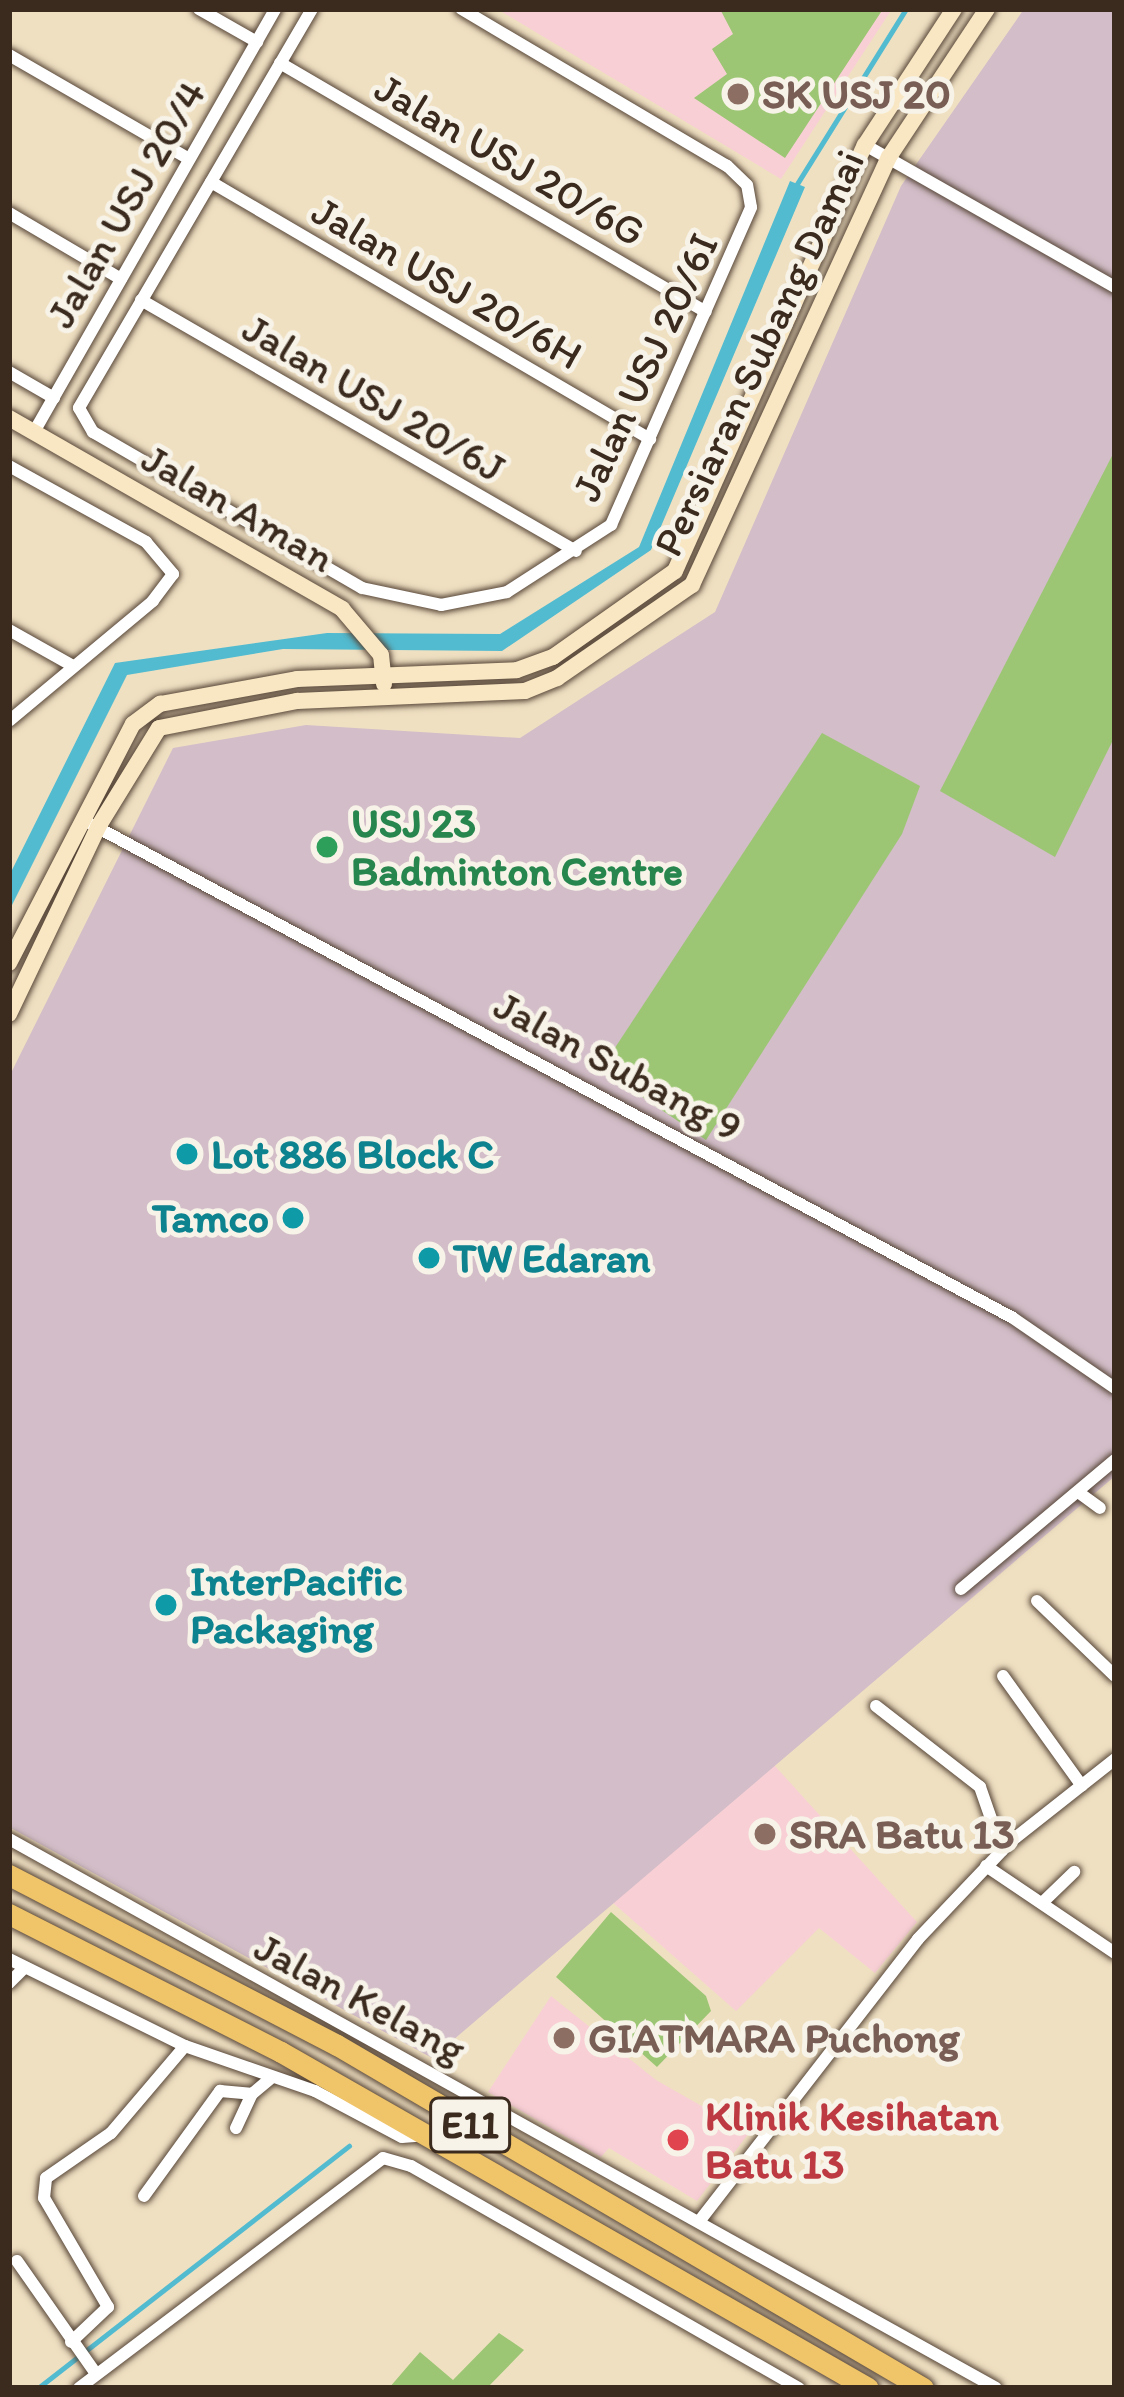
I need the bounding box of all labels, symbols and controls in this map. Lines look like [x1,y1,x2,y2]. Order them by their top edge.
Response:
street label: Jalan USJ 20/6G [366,62,654,258]
place label: SK USJ 20 [762,69,950,119]
street label: Jalan USJ 20/4 [35,71,217,337]
marker: SK USJ 20 [725,81,751,107]
street label: Persiaran Subang Damai [643,142,875,564]
street label: Jalan USJ 20/6H [303,185,591,381]
street label: Jalan USJ 20/6I [561,225,729,509]
street label: Jalan USJ 20/6J [234,303,514,493]
street label: Jalan Aman [133,433,343,583]
place label: USJ 23 Badminton Centre [351,798,684,896]
marker: USJ 23 Badminton Centre [314,834,340,860]
street label: Jalan Subang 9 [487,980,749,1152]
place label: Lot 886 Block C [211,1129,494,1179]
marker: Lot 886 Block C [174,1141,200,1167]
place label: Tamco [152,1193,269,1243]
marker: Tamco [280,1205,306,1231]
place label: TW Edaran [453,1233,650,1283]
marker: TW Edaran [416,1245,442,1271]
place label: InterPacific Packaging [190,1556,403,1654]
marker: InterPacific Packaging [153,1592,179,1618]
place label: SRA Batu 13 [789,1809,1014,1859]
marker: SRA Batu 13 [752,1821,778,1847]
street label: Jalan Kelang [247,1922,473,2074]
place label: GIATMARA Puchong [588,2013,959,2063]
marker: GIATMARA Puchong [551,2025,577,2051]
place label: Klinik Kesihatan Batu 13 [705,2091,1000,2190]
road number: E11 [428,2092,512,2158]
marker: Klinik Kesihatan Batu 13 [662,2124,694,2156]

